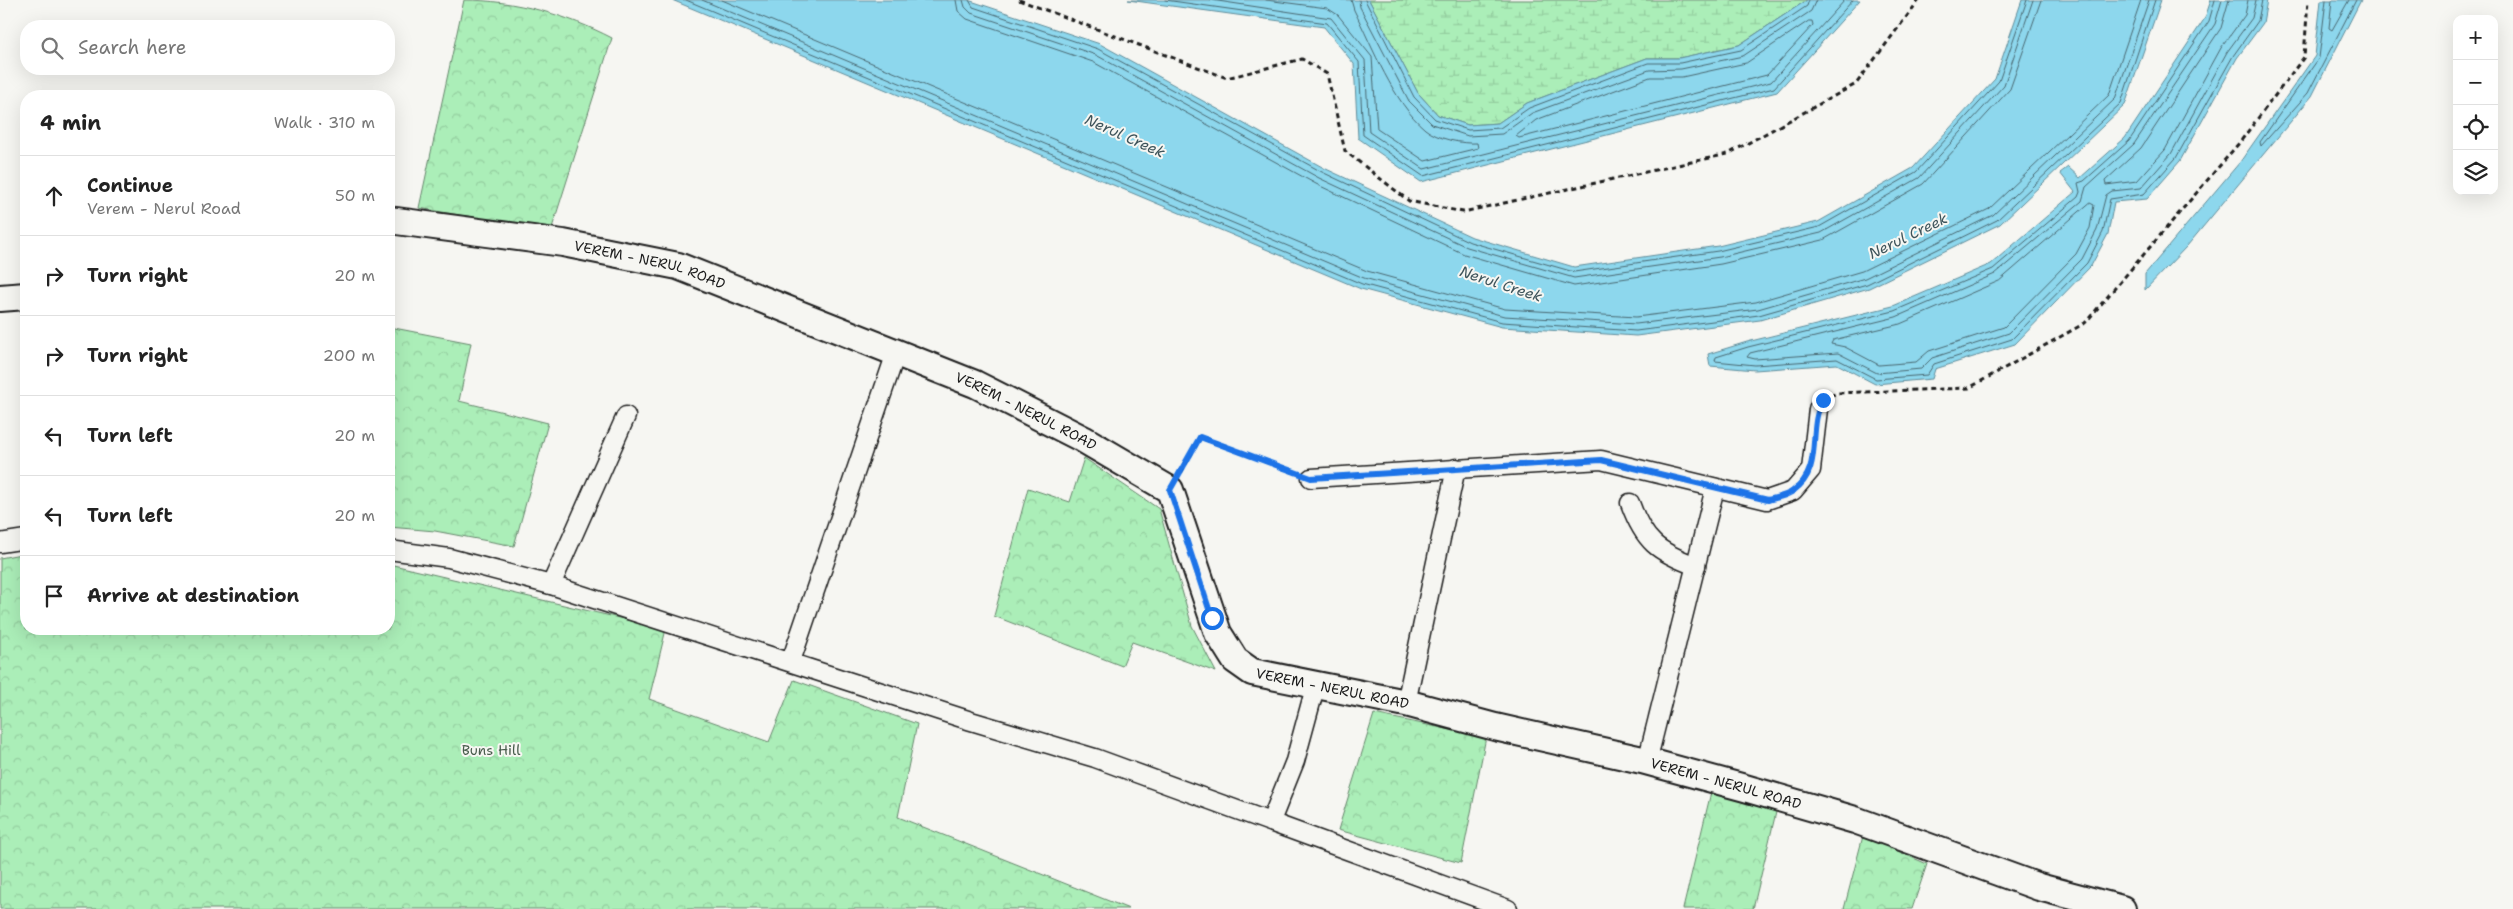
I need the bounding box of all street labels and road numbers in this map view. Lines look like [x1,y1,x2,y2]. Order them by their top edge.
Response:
street label: VEREM - NERUL ROAD [573,236,728,293]
street label: VEREM - NERUL ROAD [953,368,1100,454]
street label: VEREM - NERUL ROAD [1254,664,1411,712]
street label: VEREM - NERUL ROAD [1648,754,1804,813]

